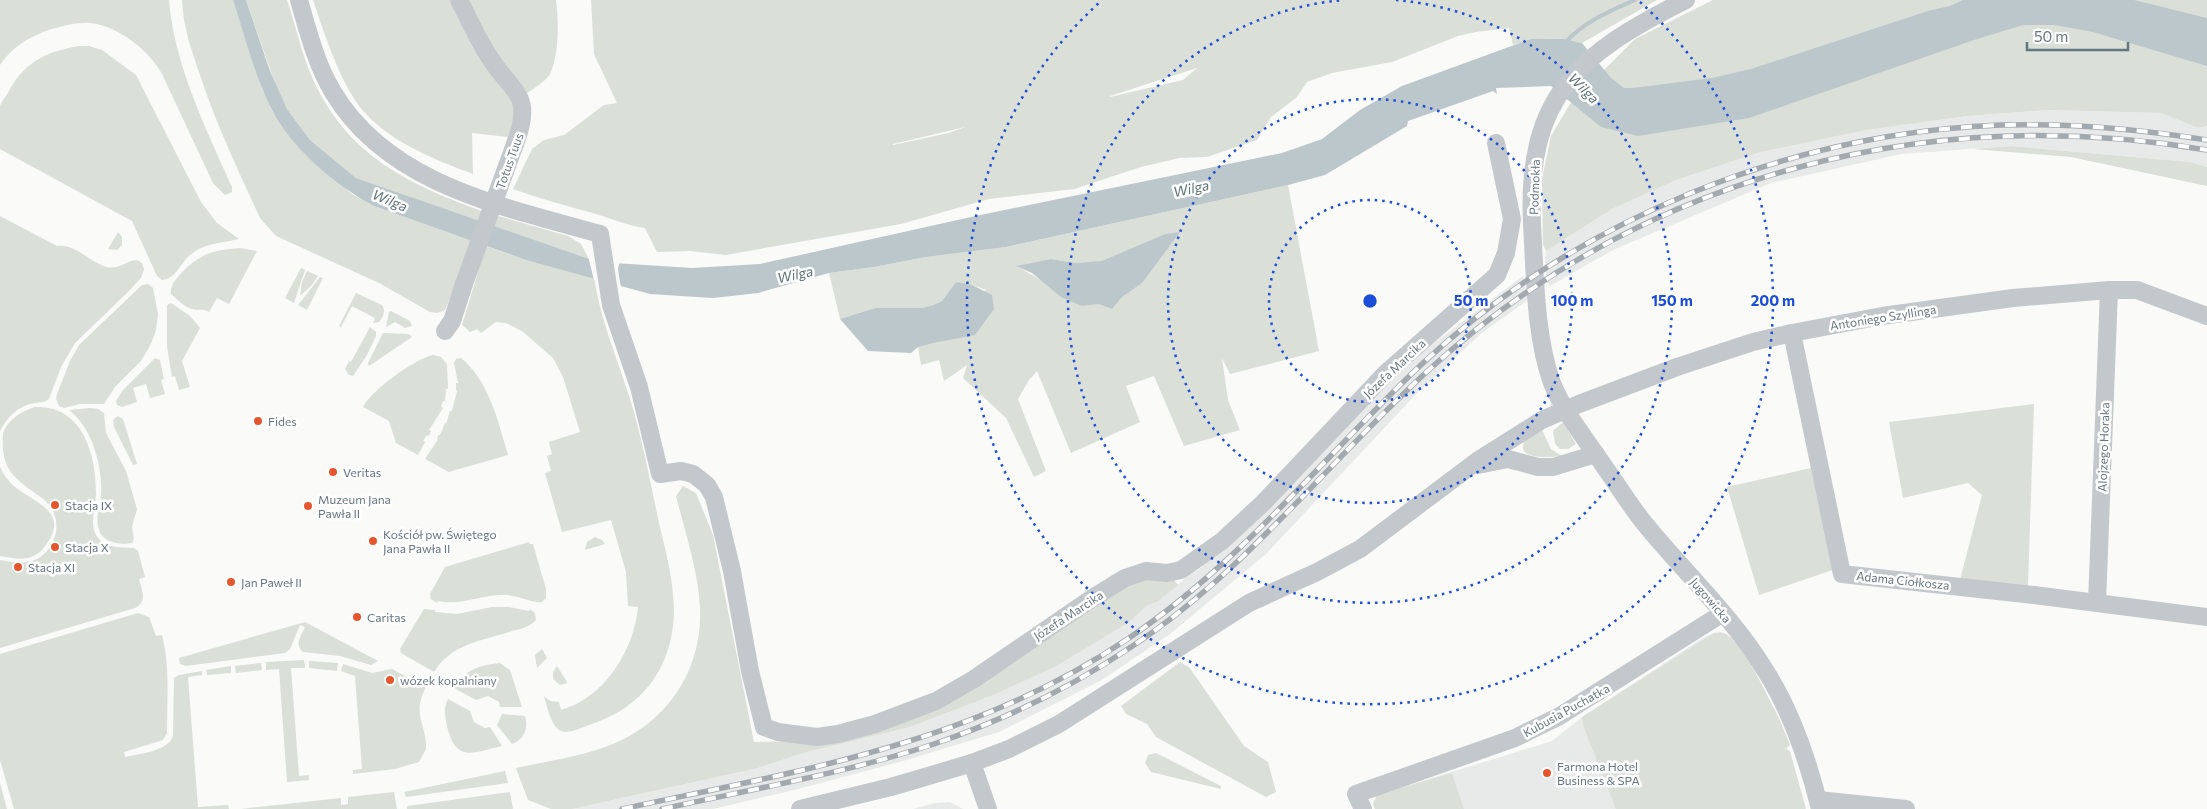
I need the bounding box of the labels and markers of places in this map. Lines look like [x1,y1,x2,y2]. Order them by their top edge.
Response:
centre of rings [1361,292,1379,310]
place label: Fides [268,414,297,428]
marker: Fides [252,415,264,427]
place label: Veritas [343,465,381,479]
marker: Veritas [327,466,339,478]
place label: Muzeum Jana Pawła II [318,492,391,520]
place label: Stacja IX [65,498,112,512]
marker: Stacja IX [49,499,61,511]
marker: Muzeum Jana Pawła II [302,500,314,512]
place label: Kościół pw. Świętego Jana Pawła II [383,527,497,556]
marker: Kościół pw. Świętego Jana Pawła II [367,535,379,547]
place label: Stacja X [65,540,109,554]
marker: Stacja X [49,541,61,553]
place label: Stacja XI [28,560,75,574]
marker: Stacja XI [12,561,24,573]
place label: Jan Paweł II [241,575,302,590]
marker: Jan Paweł II [225,576,237,588]
place label: Caritas [367,610,406,624]
marker: Caritas [351,611,363,623]
place label: wózek kopalniany [400,673,497,687]
marker: wózek kopalniany [384,674,396,686]
place label: Farmona Hotel Business & SPA [1557,759,1640,787]
marker: Farmona Hotel Business & SPA [1541,767,1553,779]

